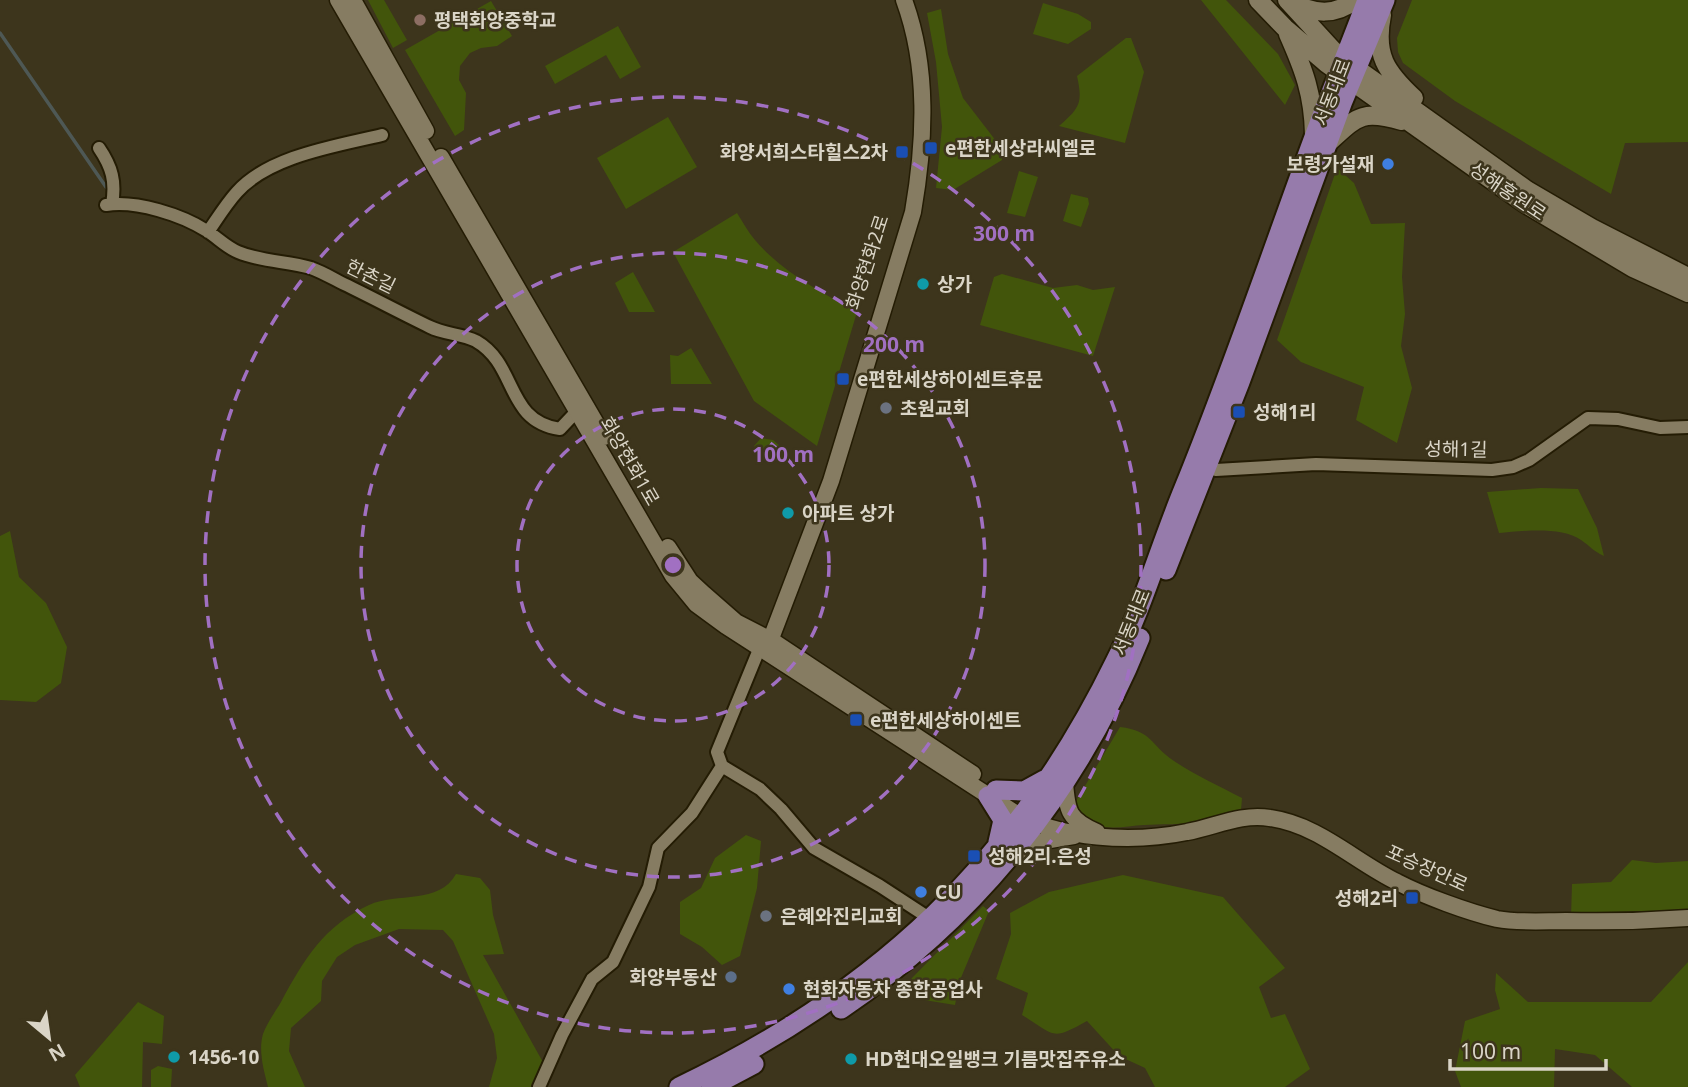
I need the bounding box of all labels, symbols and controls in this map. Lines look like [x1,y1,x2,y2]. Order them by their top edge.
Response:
place label: 평택화양중학교 [434,7,556,33]
marker: 평택화양중학교 [412,12,428,28]
street label: 서동대로 [1307,55,1357,129]
place label: e편한세상라씨엘로 [945,135,1096,161]
place label: 화양서희스타힐스2차 [720,139,889,165]
marker: e편한세상라씨엘로 [923,140,939,156]
marker: 화양서희스타힐스2차 [894,144,910,160]
place label: 보령가설재 [1287,151,1374,177]
marker: 보령가설재 [1380,156,1396,172]
street label: 성해홍원로 [1464,156,1552,226]
street label: 화양현화2로 [839,211,895,313]
text: 300 m [973,219,1035,247]
street label: 한촌길 [342,253,400,299]
place label: 상가 [937,271,972,297]
marker: 상가 [915,276,931,292]
text: 200 m [863,330,925,358]
place label: e편한세상하이센트후문 [857,366,1043,392]
marker: e편한세상하이센트후문 [835,371,851,387]
place label: 초원교회 [900,395,970,421]
place label: 성해1리 [1253,399,1316,425]
marker: 초원교회 [878,400,894,416]
marker: 성해1리 [1231,404,1247,420]
street label: 화양현화1로 [594,412,666,510]
street label: 성해1길 [1424,435,1488,463]
text: 100 m [752,440,814,468]
place label: 아파트 상가 [802,500,895,526]
marker: 아파트 상가 [780,505,796,521]
centre of rings [661,553,685,577]
street label: 서동대로 [1106,585,1156,659]
place label: e편한세상하이센트 [870,707,1021,733]
marker: e편한세상하이센트 [848,712,864,728]
street label: 포승장안로 [1382,838,1472,898]
place label: 성해2리.은성 [988,843,1092,869]
marker: 성해2리.은성 [966,848,982,864]
place label: CU [935,879,962,905]
marker: CU [913,884,929,900]
place label: 성해2리 [1335,885,1398,911]
marker: 성해2리 [1404,890,1420,906]
place label: 은혜와진리교회 [780,903,902,929]
marker: 은혜와진리교회 [758,908,774,924]
place label: 화양부동산 [630,964,718,990]
marker: 화양부동산 [723,969,739,985]
place label: 현화자동차 종합공업사 [803,976,983,1002]
marker: 현화자동차 종합공업사 [781,981,797,997]
north arrow [14,1003,84,1073]
scale bar [1450,1028,1606,1072]
text: 100 m [1460,1037,1521,1065]
text: N [44,1038,70,1068]
place label: 1456-10 [188,1044,259,1070]
place label: HD현대오일뱅크 기름맛집주유소 [865,1046,1126,1072]
marker: 1456-10 [166,1049,182,1065]
marker: HD현대오일뱅크 기름맛집주유소 [843,1051,859,1067]

